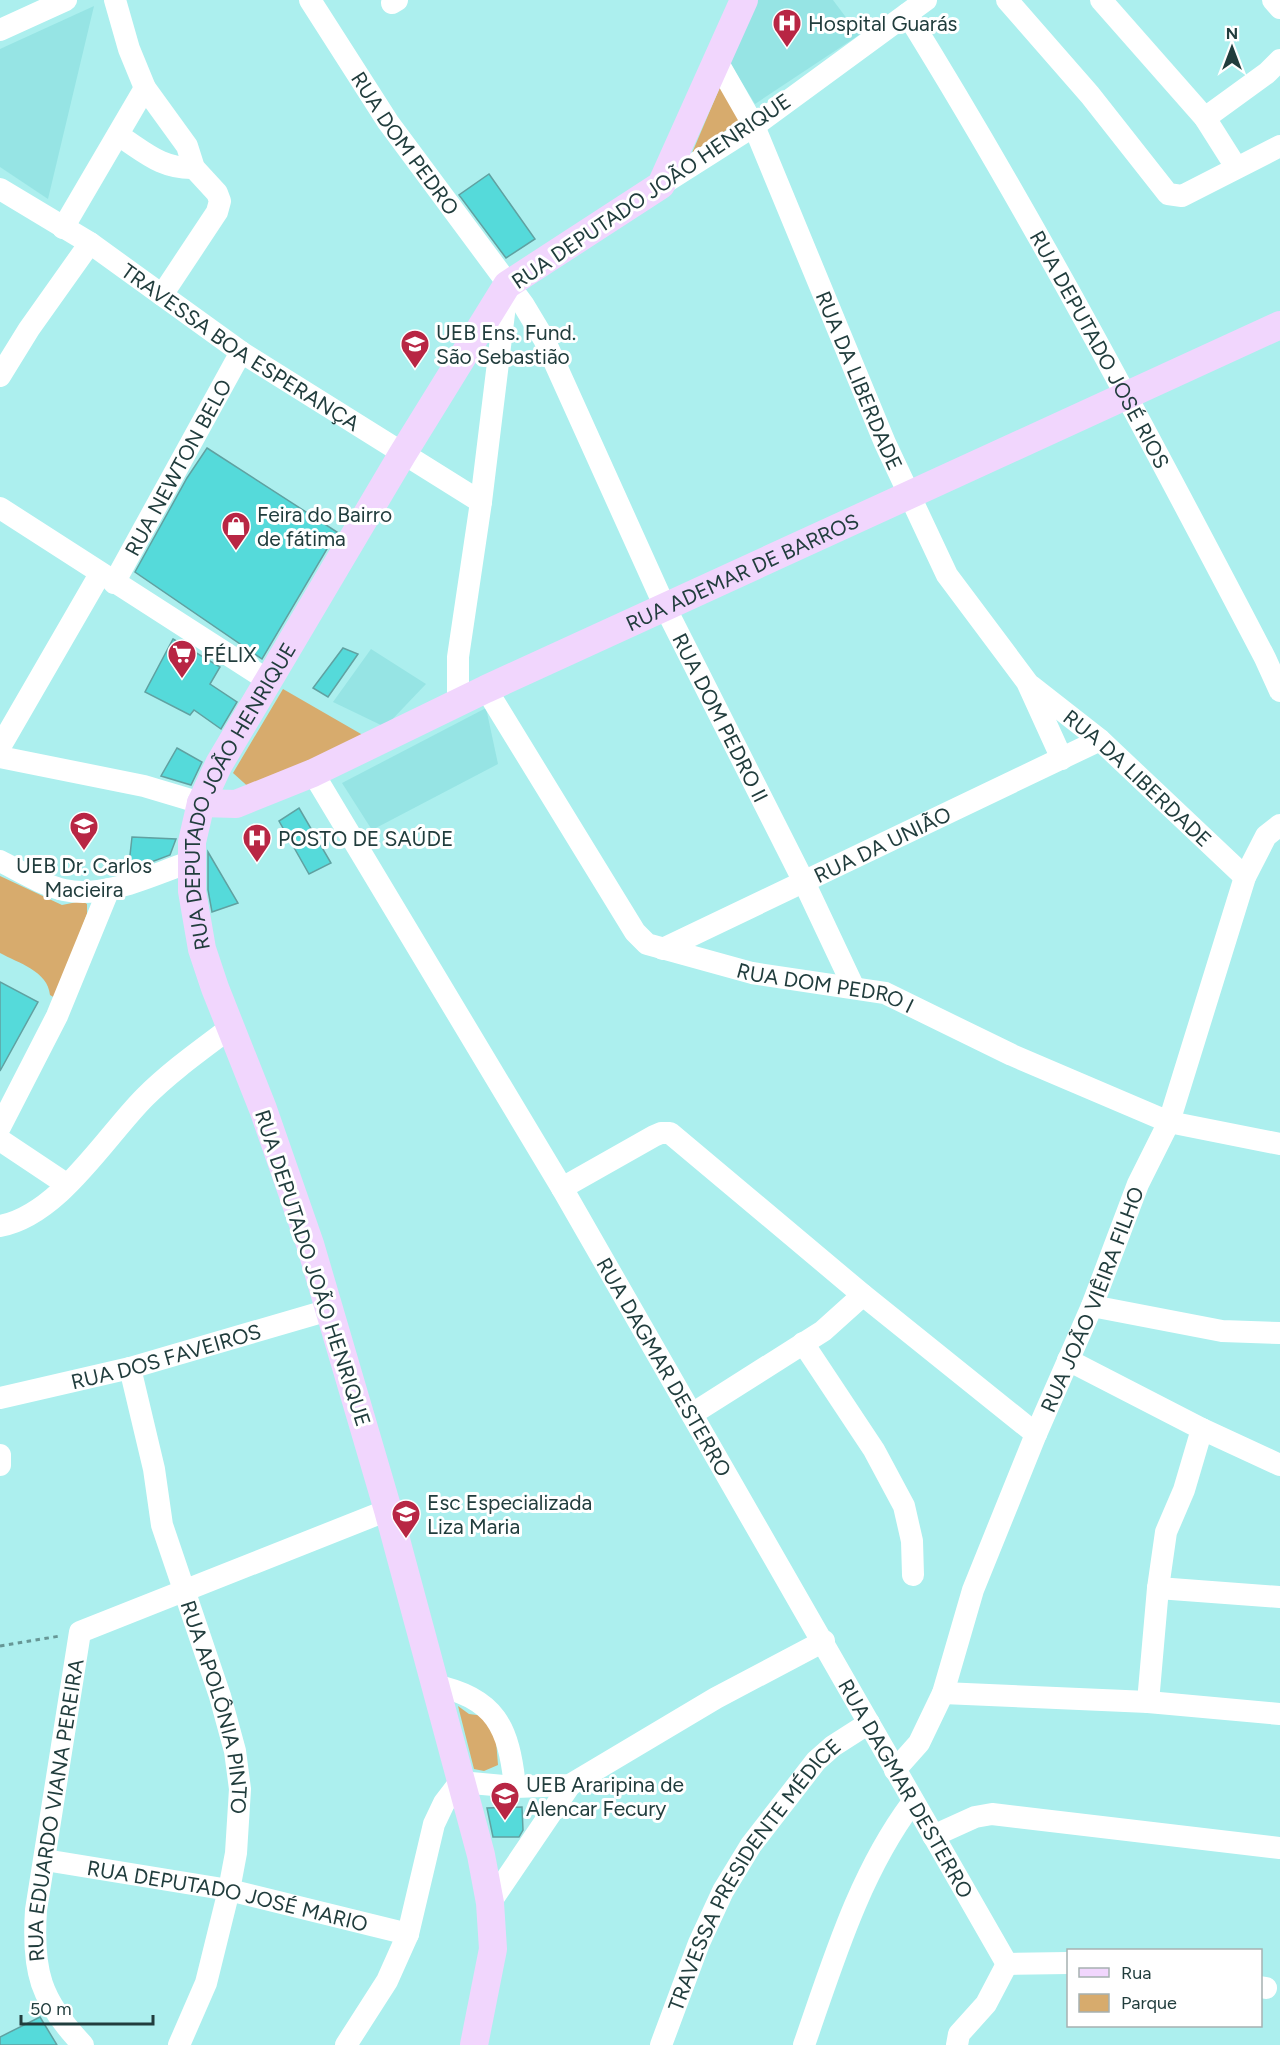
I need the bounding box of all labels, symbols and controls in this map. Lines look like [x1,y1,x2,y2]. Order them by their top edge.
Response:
hospital icon: Hospital Guarás [771,7,803,49]
place label: Hospital Guarás [808,11,957,36]
north arrow [1202,18,1262,78]
text: N [1226,24,1238,43]
street label: RUA DOM PEDRO [346,67,465,219]
street label: RUA DEPUTADO JOÃO HENRIQUE [507,88,795,294]
street label: RUA DEPUTADO JOSÉ RIOS [1025,226,1175,472]
street label: TRAVESSA BOA ESPERANÇA [117,258,364,436]
street label: RUA DA LIBERDADE [811,287,908,474]
place label: UEB Ens. Fund. São Sebastião [436,320,576,369]
school or university icon: UEB Ens. Fund. São Sebastião [399,328,431,370]
street label: RUA NEWTON BELO [119,375,236,560]
place label: Feira do Bairro de fátima [257,502,392,551]
street label: RUA ADEMAR DE BARROS [622,507,862,636]
shop icon: Feira do Bairro de fátima [220,510,252,552]
street label: RUA DOM PEDRO II [668,629,774,806]
supermarket icon: FÉLIX [166,638,198,680]
street label: RUA DEPUTADO JOÃO HENRIQUE [179,638,301,952]
place label: FÉLIX [203,642,256,667]
street label: RUA DA LIBERDADE [1059,704,1217,852]
street label: RUA DA UNIÃO [810,801,955,887]
school or university icon: UEB Dr. Carlos Macieira [68,810,100,852]
hospital icon: POSTO DE SAÚDE [241,822,273,864]
place label: POSTO DE SAÚDE [278,826,453,851]
place label: UEB Dr. Carlos Macieira [16,853,152,902]
street label: RUA DOM PEDRO I [734,957,918,1018]
street label: RUA DEPUTADO JOÃO HENRIQUE [250,1107,376,1429]
street label: RUA JOÃO VIÊIRA FILHO [1035,1183,1148,1416]
street label: RUA DAGMAR DESTERRO [592,1253,737,1481]
street label: RUA DOS FAVEIROS [68,1318,264,1394]
place label: Esc Especializada Liza Maria [427,1490,592,1539]
school or university icon: Esc Especializada Liza Maria [390,1498,422,1540]
street label: RUA APOLÔNIA PINTO [176,1597,253,1815]
street label: RUA EDUARDO VIANA PEREIRA [22,1657,88,1963]
street label: RUA DAGMAR DESTERRO [834,1674,979,1902]
street label: TRAVESSA PRESIDENTE MÉDICE [662,1733,846,2014]
place label: UEB Araripina de Alencar Fecury [526,1772,684,1821]
school or university icon: UEB Araripina de Alencar Fecury [489,1780,521,1822]
street label: RUA DEPUTADO JOSÉ MARIO [85,1855,371,1936]
legend [1067,1949,1262,2027]
text: Rua [1121,1962,1152,1984]
scale bar [21,1988,153,2026]
text: Parque [1121,1992,1177,2014]
text: 50 m [30,1998,72,2020]

